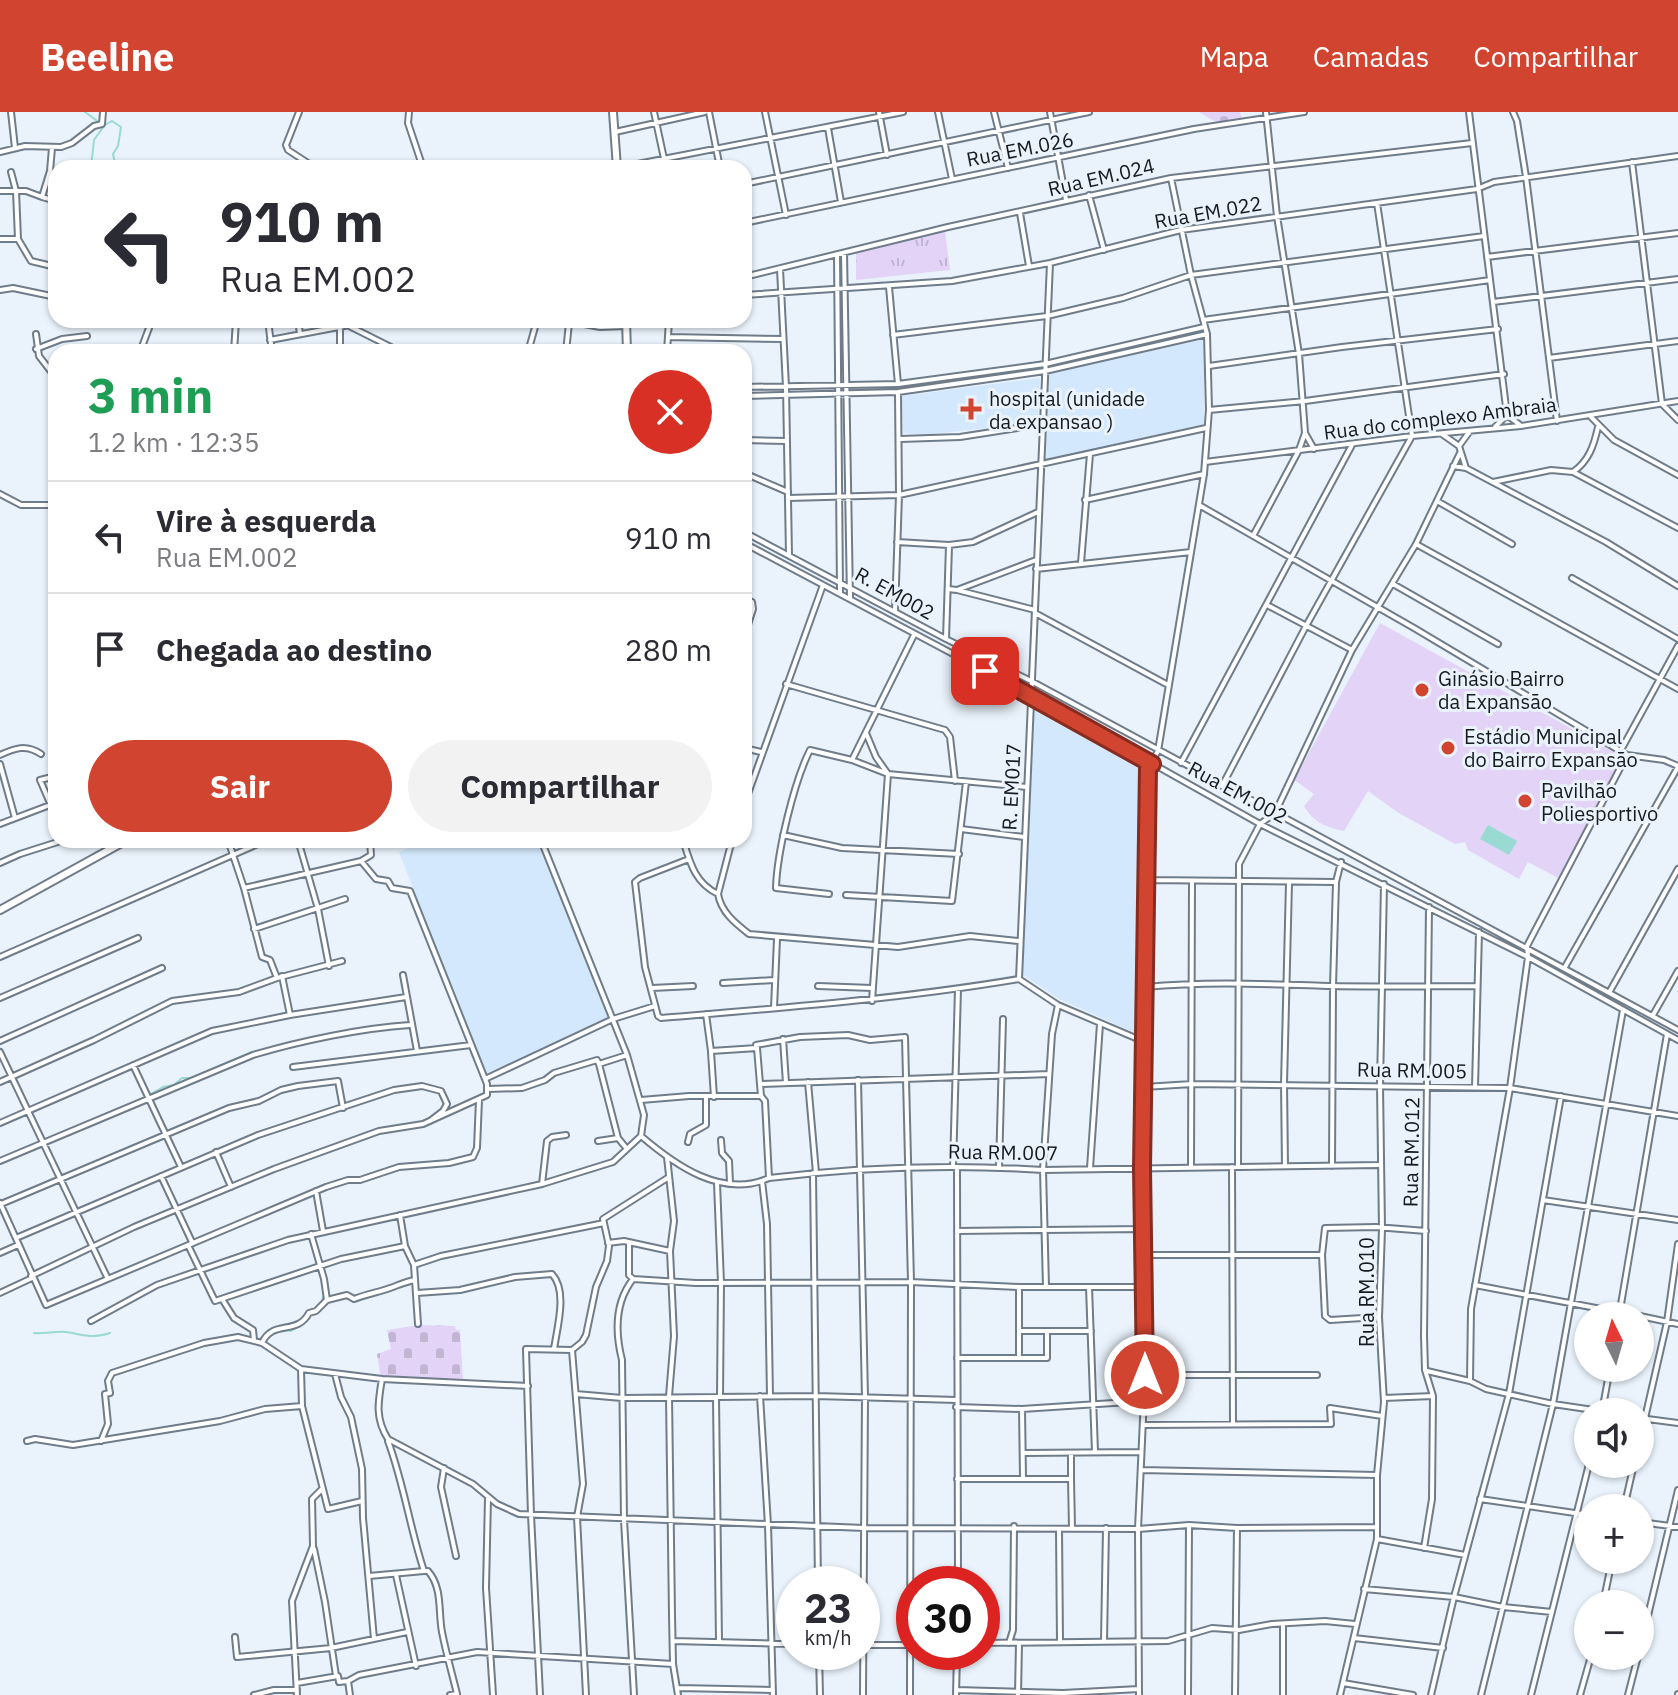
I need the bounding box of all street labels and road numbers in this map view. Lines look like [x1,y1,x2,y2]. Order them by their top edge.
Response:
street label: Rua EM.026 [964,125,1076,173]
street label: Rua EM.024 [1045,152,1157,202]
street label: Rua EM.022 [1152,189,1264,235]
street label: Rua do complexo Ambraia [1322,390,1558,446]
street label: R. EM002 [850,560,940,626]
street label: R. EM017 [995,743,1027,831]
street label: Rua EM.002 [1184,755,1292,829]
street label: Rua RM.005 [1357,1056,1467,1084]
street label: Rua RM.012 [1397,1097,1425,1207]
street label: Rua RM.007 [948,1138,1058,1166]
street label: Rua RM.010 [1353,1237,1380,1347]

